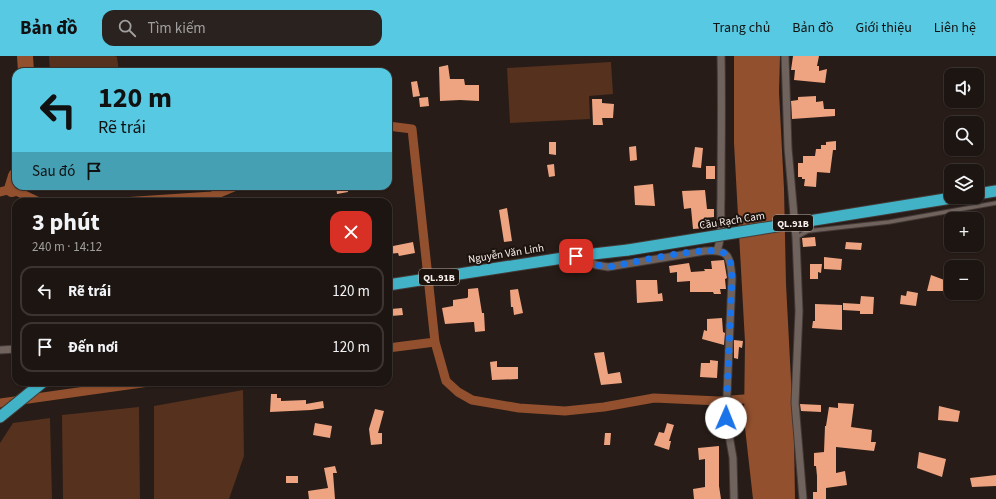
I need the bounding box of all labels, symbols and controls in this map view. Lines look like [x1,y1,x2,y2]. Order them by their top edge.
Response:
search box [102,10,382,46]
text: Bản đồ [20,15,78,42]
icon: search [116,17,138,39]
text: Tìm kiếm [148,18,206,39]
text: Trang chủ [713,18,770,38]
text: Bản đồ [792,18,834,38]
text: Giới thiệu [856,18,912,38]
text: Liên hệ [934,18,976,38]
map controls [944,68,984,300]
button: sound [944,68,984,108]
text: 120 m [98,78,172,118]
icon: left [32,84,84,136]
text: Rẽ trái [98,115,146,140]
button: search [944,116,984,156]
icon: arrive [83,160,105,182]
text: Sau đó [32,161,75,182]
button: layers [944,164,984,204]
text: 3 phút [32,205,100,240]
street label: Cầu Rạch Cam [698,208,766,233]
button: close [330,211,372,253]
button: + [944,212,984,252]
road number: QL.91B [773,215,813,231]
text: 240 m · 14:12 [32,238,102,256]
pin [559,239,593,273]
street label: Nguyễn Văn Linh [467,240,545,267]
icon: arrive [565,245,587,267]
button: − [944,260,984,300]
road number: QL.91B [419,269,459,285]
icon: left [34,280,56,302]
text: Rẽ trái [68,281,111,302]
text: 120 m [332,281,370,302]
icon: arrive [34,336,56,358]
text: Đến nơi [68,337,118,358]
text: 120 m [332,337,370,358]
position arrow [705,397,747,439]

